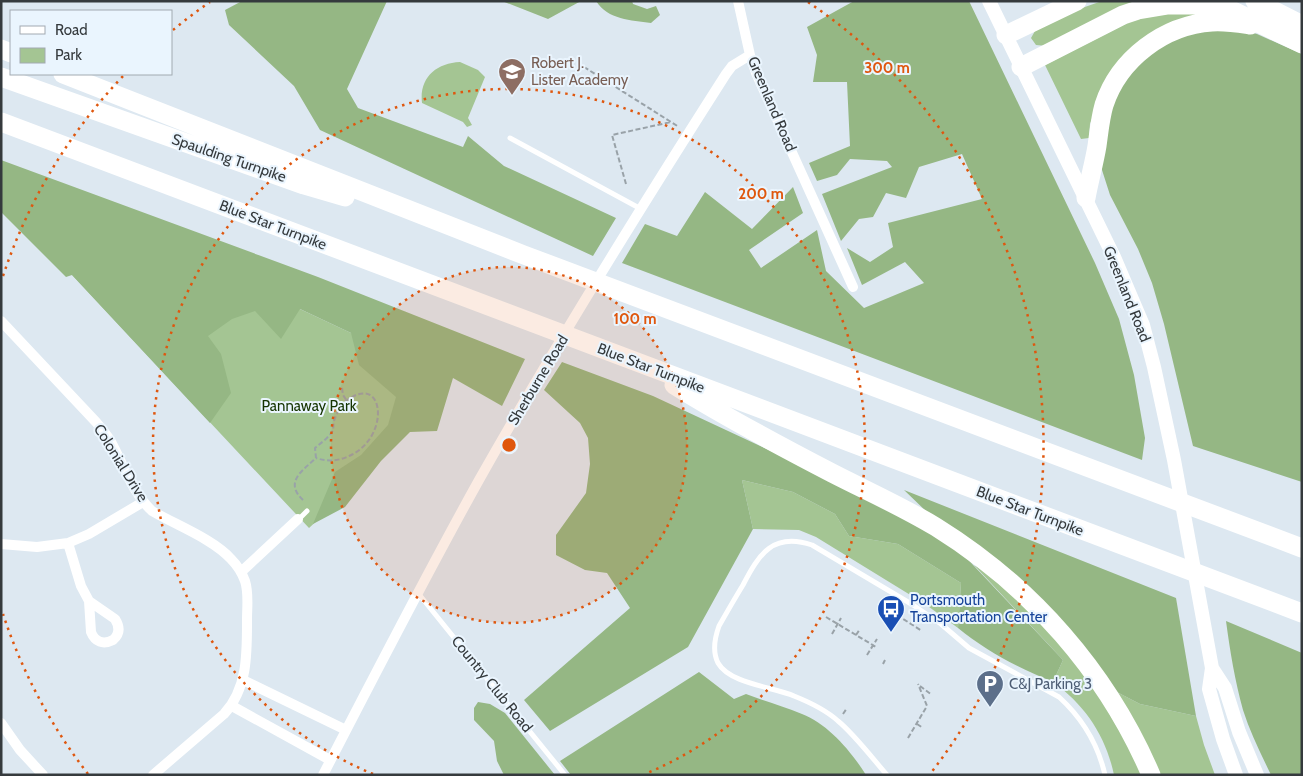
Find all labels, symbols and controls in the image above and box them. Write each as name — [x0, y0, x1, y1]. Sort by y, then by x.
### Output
legend — [10, 10, 172, 75]
text: Road — [55, 21, 88, 39]
text: Park — [55, 46, 82, 64]
place label: Robert J. Lister Academy — [531, 54, 629, 89]
street label: Greenland Road — [744, 54, 800, 154]
school or university icon: Robert J. Lister Academy — [497, 57, 527, 96]
text: 300 m — [864, 59, 910, 77]
street label: Spaulding Turnpike — [170, 130, 289, 186]
text: 200 m — [738, 185, 784, 203]
street label: Blue Star Turnpike — [217, 196, 330, 254]
street label: Greenland Road — [1100, 244, 1154, 344]
text: 100 m — [613, 310, 657, 328]
street label: Sherburne Road — [504, 332, 572, 428]
street label: Blue Star Turnpike — [595, 339, 708, 397]
park label: Pannaway Park — [261, 397, 357, 415]
street label: Colonial Drive — [90, 421, 152, 505]
centre of rings — [500, 436, 518, 454]
street label: Blue Star Turnpike — [974, 482, 1087, 540]
place label: Portsmouth Transportation Center — [910, 591, 1047, 626]
bus stop icon: Portsmouth Transportation Center — [876, 594, 906, 633]
street label: Country Club Road — [448, 632, 536, 736]
parking icon: C&J Parking 3 — [975, 669, 1005, 708]
place label: C&J Parking 3 — [1009, 675, 1092, 693]

